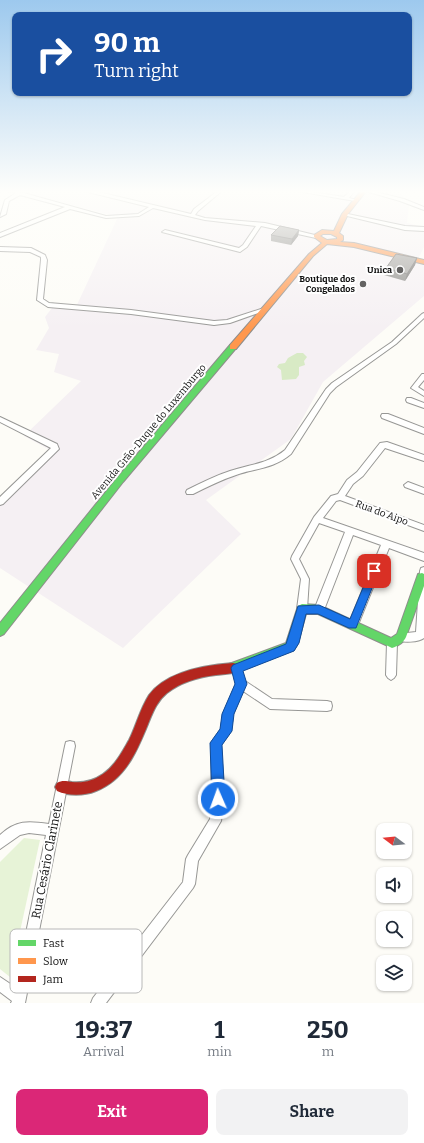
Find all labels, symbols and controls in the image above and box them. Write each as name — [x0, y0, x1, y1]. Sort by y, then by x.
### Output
text: 90 m — [94, 26, 160, 59]
icon: right — [28, 28, 80, 80]
text: Turn right — [94, 60, 179, 82]
place label: Unica — [367, 265, 392, 275]
marker: Unica — [395, 265, 405, 275]
place label: Boutique dos Congelados — [299, 274, 356, 294]
marker: Boutique dos Congelados — [358, 279, 368, 289]
street label: Avenida Grão-Duque do Luxemburgo — [89, 362, 209, 502]
street label: Rua do Aipo — [354, 498, 410, 528]
pin — [357, 554, 391, 588]
icon: arrive — [363, 560, 385, 582]
position arrow — [197, 778, 239, 820]
street label: Rua Cesário Clarinete — [29, 800, 65, 920]
north arrow — [376, 823, 412, 859]
map controls — [376, 823, 412, 991]
button: sound — [376, 867, 412, 903]
button: search — [376, 911, 412, 947]
legend — [10, 929, 142, 993]
text: Fast — [43, 937, 64, 950]
text: Slow — [43, 955, 68, 968]
button: layers — [376, 955, 412, 991]
text: Jam — [42, 973, 63, 986]
text: 19:37 — [75, 1016, 132, 1044]
text: 1 — [214, 1016, 225, 1044]
text: 250 — [307, 1016, 349, 1044]
text: Arrival — [83, 1044, 124, 1059]
text: min — [207, 1044, 232, 1059]
text: m — [322, 1044, 334, 1059]
button: Exit — [16, 1089, 208, 1135]
button: Share — [216, 1089, 408, 1135]

